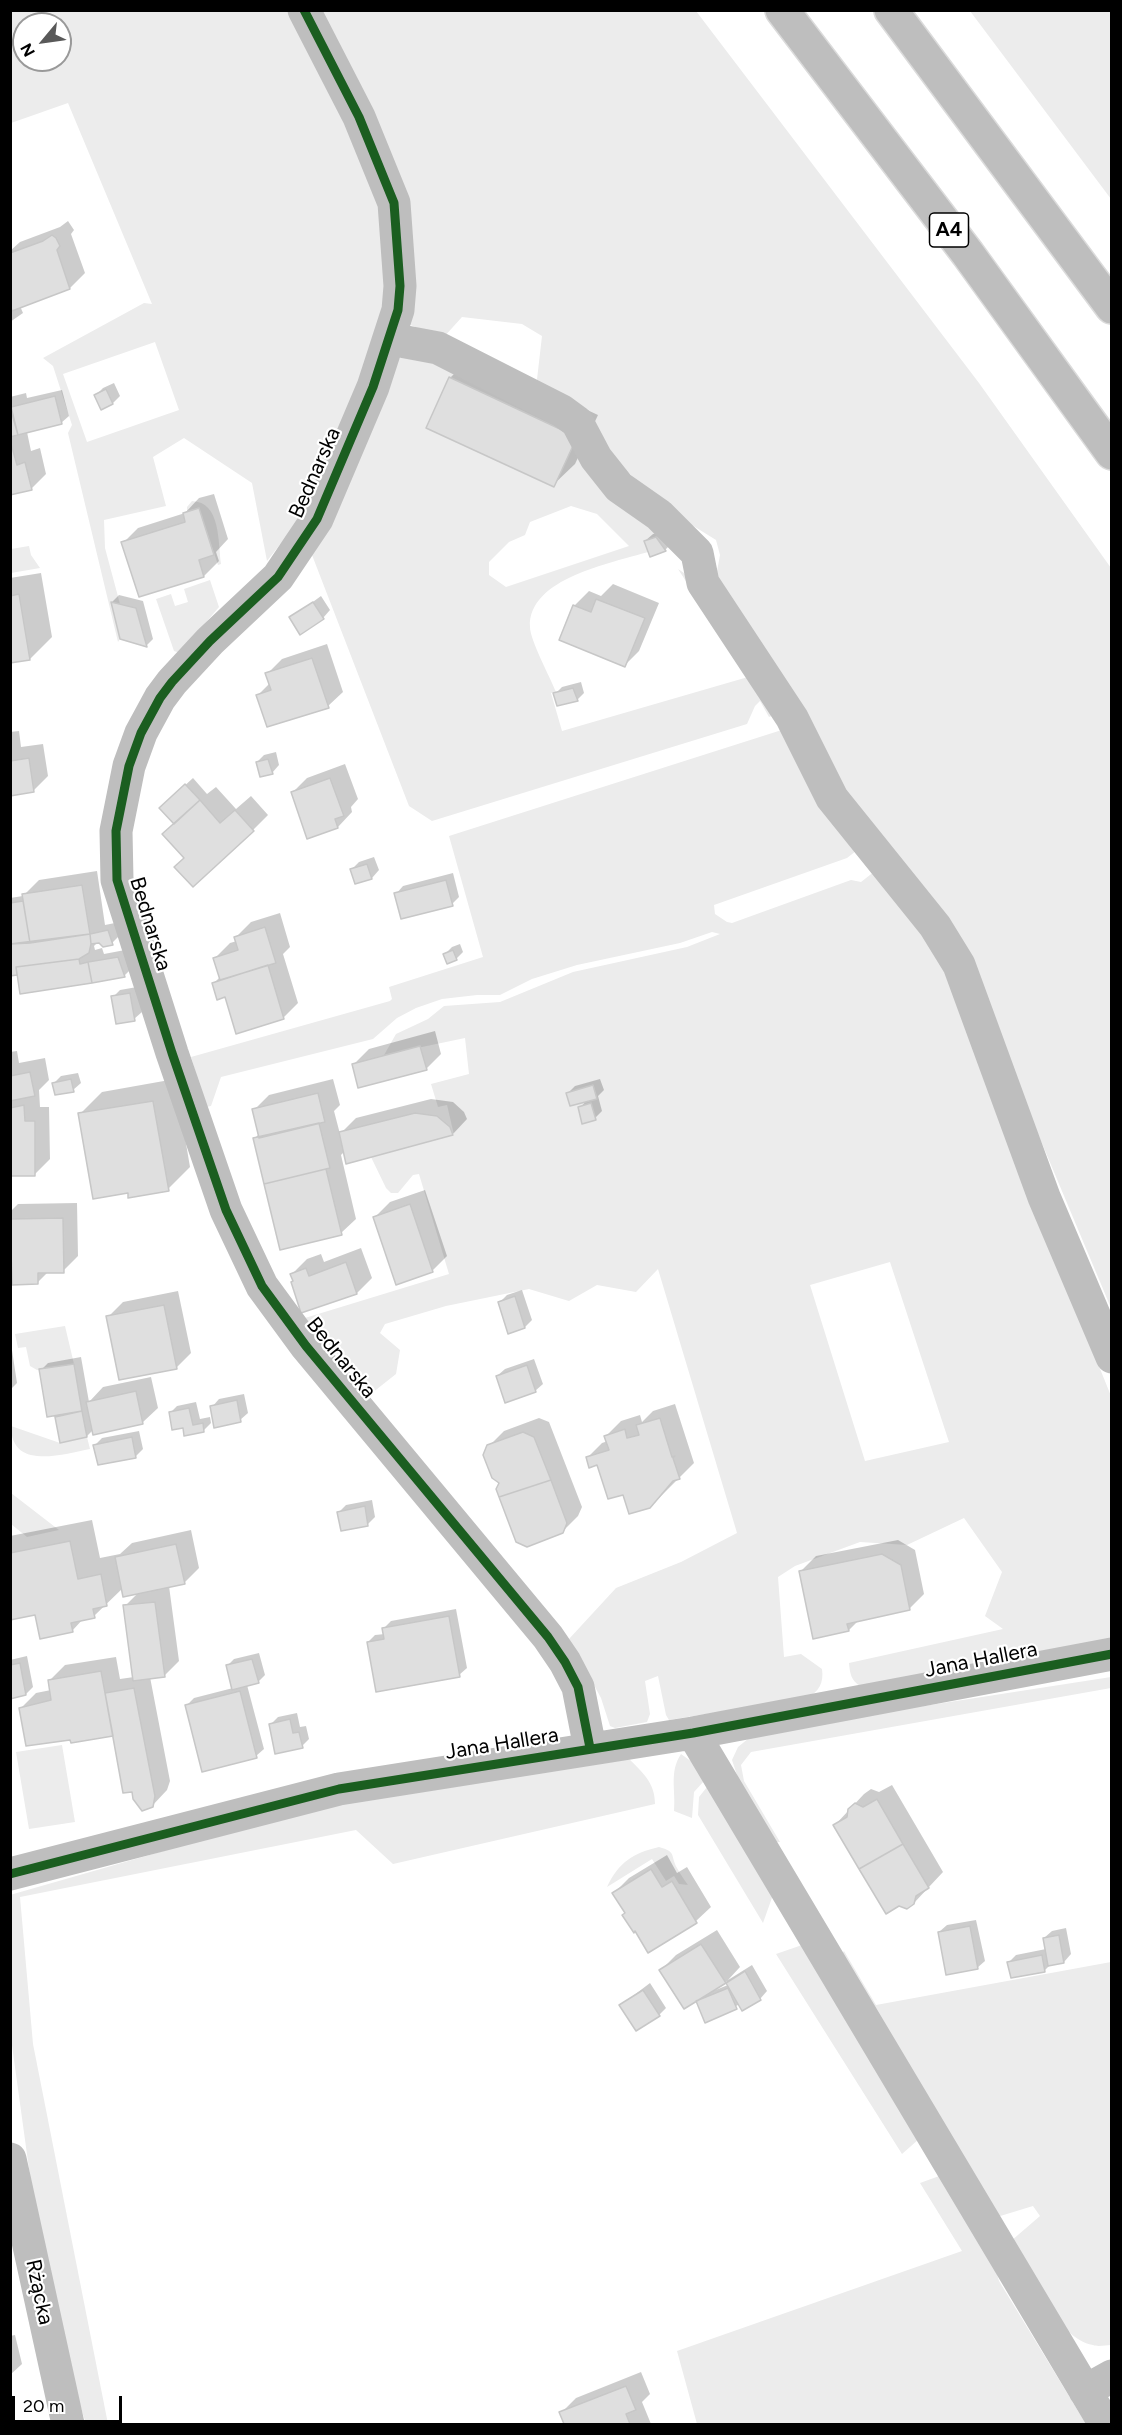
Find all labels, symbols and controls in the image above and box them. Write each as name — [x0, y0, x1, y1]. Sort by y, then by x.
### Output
north arrow — [12, 12, 72, 72]
text: N — [16, 40, 39, 60]
road number: A4 — [930, 213, 968, 247]
street label: Bednarska — [284, 424, 346, 522]
street label: Bednarska — [124, 874, 176, 974]
street label: Bednarska — [301, 1313, 381, 1403]
street label: Jana Hallera — [923, 1637, 1039, 1683]
street label: Jana Hallera — [444, 1723, 560, 1765]
street label: Rżącka — [20, 2257, 58, 2327]
scale bar — [15, 2384, 124, 2422]
text: 20 m — [23, 2395, 64, 2417]

